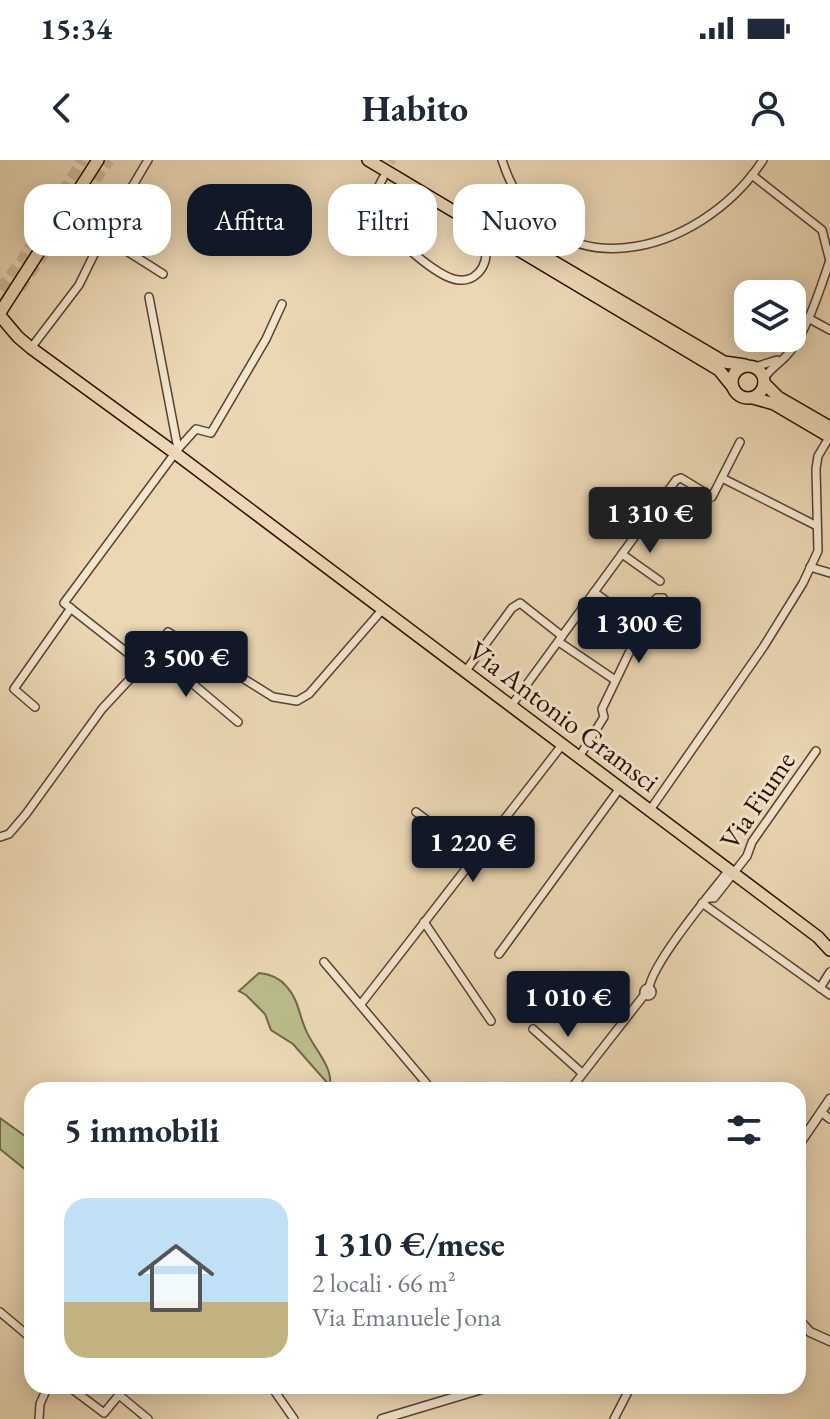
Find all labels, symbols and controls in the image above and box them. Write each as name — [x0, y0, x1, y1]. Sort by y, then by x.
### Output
text: 15:34 — [40, 9, 112, 48]
text: Habito — [362, 85, 468, 132]
icon: back — [40, 86, 84, 130]
icon: person — [746, 86, 790, 130]
chip: Compra — [24, 184, 171, 256]
chip: Affitta — [187, 184, 312, 256]
chip: Filtri — [328, 184, 437, 256]
chip: Nuovo — [453, 184, 585, 256]
map controls — [734, 280, 806, 352]
button: layers — [734, 280, 806, 352]
pin: 1 310 € — [576, 487, 724, 555]
text: 1 310 € — [607, 496, 693, 530]
pin: 1 300 € — [565, 597, 713, 665]
text: 1 300 € — [596, 606, 682, 640]
pin: 3 500 € — [112, 631, 260, 699]
street label: Via Antonio Gramsci — [461, 632, 667, 800]
text: 3 500 € — [143, 640, 229, 674]
street label: Via Fiume — [711, 744, 803, 856]
pin: 1 220 € — [399, 816, 547, 884]
text: 1 220 € — [430, 825, 516, 859]
pin: 1 010 € — [494, 971, 642, 1039]
text: 1 010 € — [525, 980, 611, 1014]
text: 5 immobili — [64, 1108, 219, 1152]
icon: filters — [722, 1108, 766, 1152]
text: 1 310 €/mese — [312, 1222, 505, 1266]
icon: home — [128, 1230, 224, 1326]
text: 2 locali · 66 m² — [312, 1266, 456, 1300]
text: Via Emanuele Jona — [312, 1300, 501, 1334]

